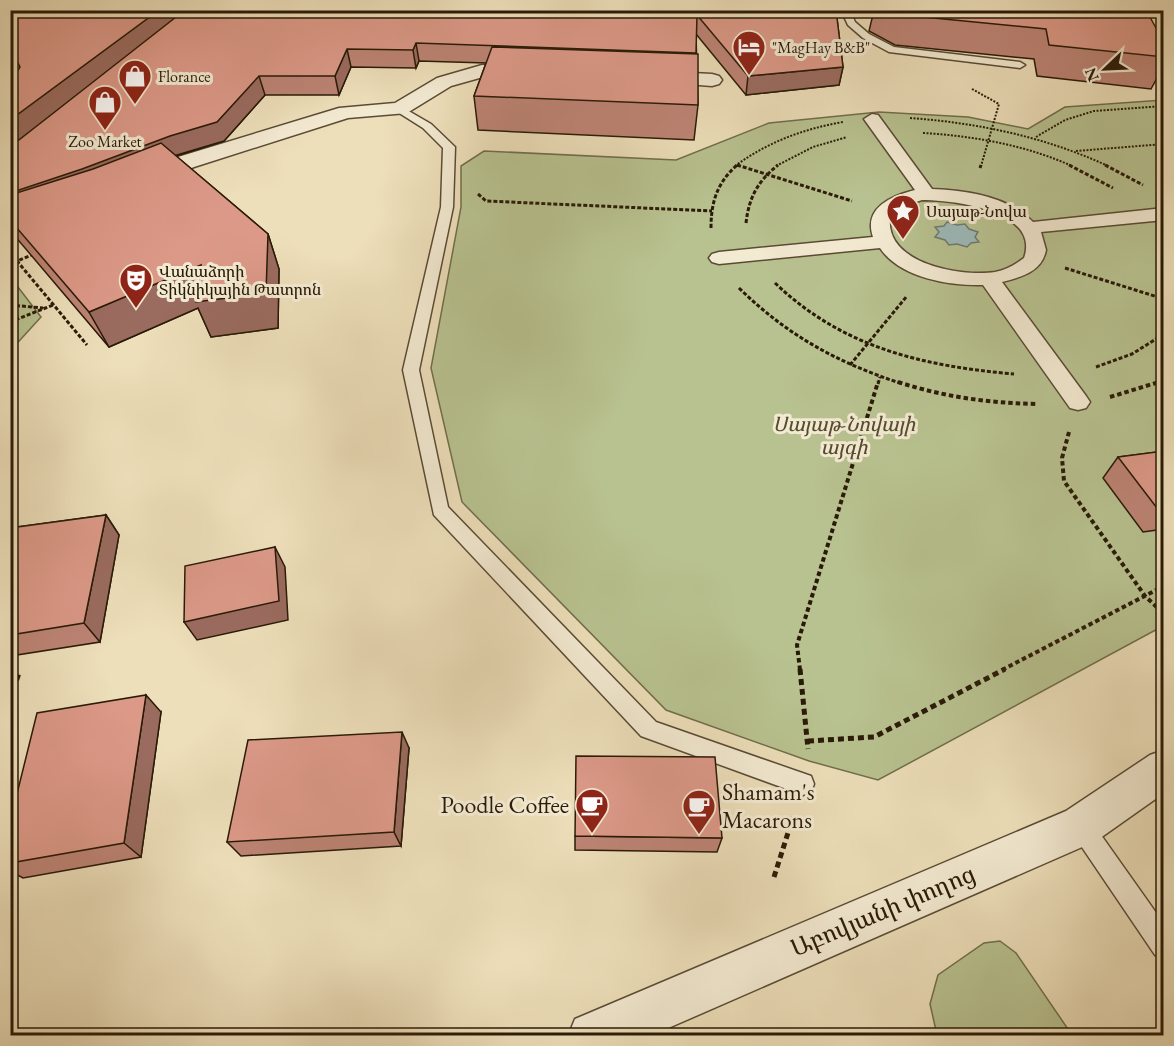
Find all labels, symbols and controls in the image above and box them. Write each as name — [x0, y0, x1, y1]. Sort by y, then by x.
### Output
hotel icon: "MagHay B&B" — [731, 29, 767, 76]
place label: "MagHay B&B" — [772, 37, 870, 58]
north arrow — [1075, 39, 1135, 99]
shop icon: Florance — [117, 58, 153, 105]
text: N — [1079, 65, 1104, 85]
place label: Florance — [158, 66, 211, 87]
shop icon: Zoo Market — [87, 84, 123, 131]
place label: Zoo Market — [68, 131, 142, 152]
place icon: Սայաթ-Նովա — [885, 193, 921, 240]
place label: Սայաթ-Նովա — [926, 201, 1027, 222]
place label: Վանաձորի Տիկնիկային Թատրոն — [159, 261, 321, 300]
theatre icon: Վանաձորի Տիկնիկային Թատրոն — [118, 262, 154, 309]
park label: Սայաթ-Նովայի այգի — [773, 411, 916, 460]
place label: Shamam's Macarons — [722, 776, 815, 835]
cafe icon: Poodle Coffee — [574, 787, 610, 834]
cafe icon: Shamam's Macarons — [681, 788, 717, 835]
place label: Poodle Coffee — [441, 789, 569, 820]
street label: Աբովյանի փողոց — [786, 858, 980, 963]

